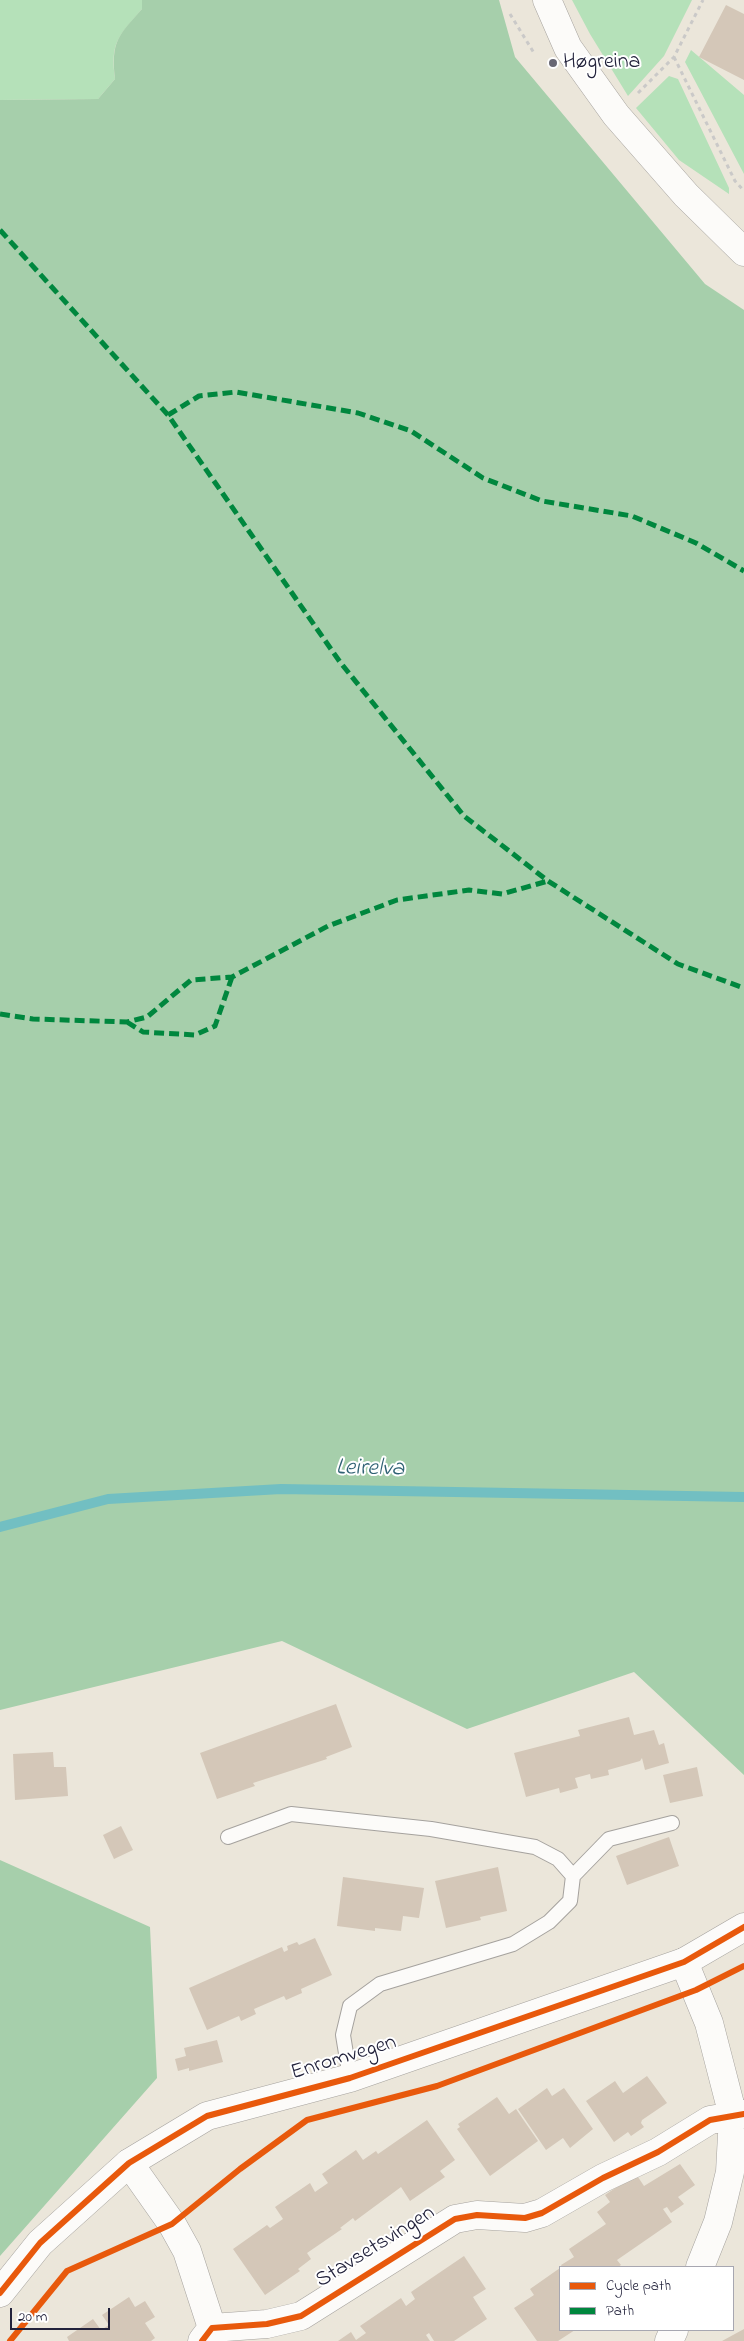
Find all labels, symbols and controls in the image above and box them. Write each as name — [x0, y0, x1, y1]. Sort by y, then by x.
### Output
place label: Høgreina — [563, 50, 640, 76]
marker: Høgreina — [547, 57, 559, 69]
water label: Leirelva — [336, 1455, 404, 1485]
street label: Enromvegen — [288, 2030, 400, 2088]
street label: Stavsetsvingen — [312, 2201, 440, 2295]
legend — [559, 2266, 734, 2331]
text: Cycle path — [606, 2275, 671, 2297]
scale bar — [12, 2298, 112, 2330]
text: Path — [606, 2300, 634, 2322]
text: 20 m — [18, 2306, 47, 2328]

